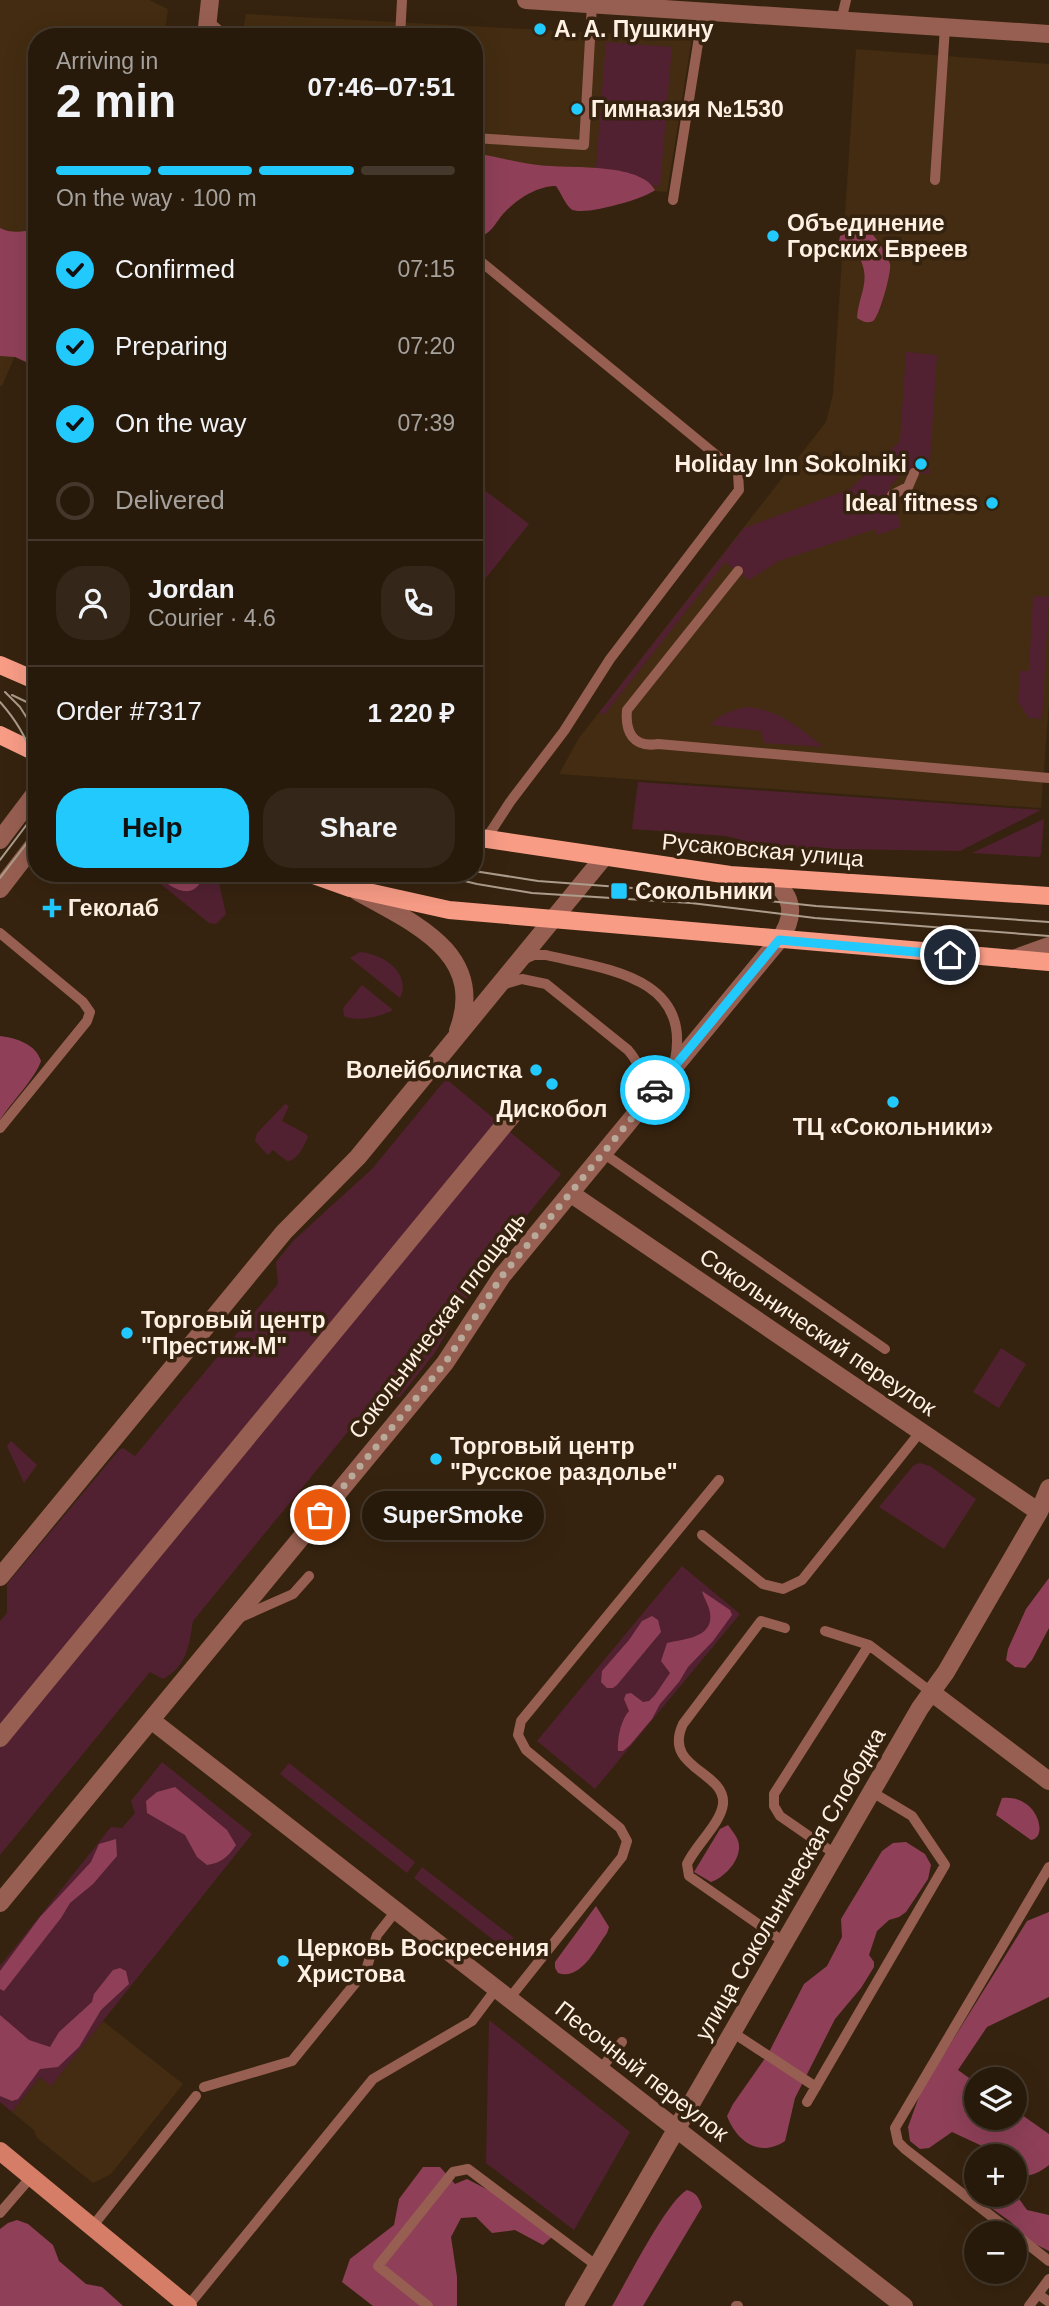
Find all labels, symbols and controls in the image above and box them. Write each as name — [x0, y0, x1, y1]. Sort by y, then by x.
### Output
place label: А. А. Пушкину — [554, 16, 714, 42]
marker: А. А. Пушкину — [532, 21, 548, 37]
text: Arriving in — [56, 48, 158, 74]
text: 07:46–07:51 — [308, 72, 455, 102]
text: 2 min — [56, 75, 176, 127]
place label: Гимназия №1530 — [591, 96, 784, 122]
marker: Гимназия №1530 — [569, 101, 585, 117]
text: On the way · 100 m — [56, 185, 257, 211]
place label: Объединение Горских Евреев — [787, 210, 968, 262]
marker: Объединение Горских Евреев — [765, 228, 781, 244]
icon: check — [56, 251, 94, 289]
text: Confirmed — [115, 254, 235, 284]
text: 07:15 — [397, 256, 455, 282]
icon: check — [56, 328, 94, 366]
text: Preparing — [115, 331, 228, 361]
text: 07:20 — [397, 333, 455, 359]
icon: check — [56, 405, 94, 443]
text: On the way — [115, 408, 247, 438]
text: 07:39 — [397, 410, 455, 436]
place label: Holiday Inn Sokolniki — [674, 451, 907, 477]
marker: Holiday Inn Sokolniki — [913, 456, 929, 472]
text: Delivered — [115, 485, 225, 515]
place label: Ideal fitness — [845, 490, 978, 516]
marker: Ideal fitness — [984, 495, 1000, 511]
button: person — [56, 566, 130, 640]
button: phone — [381, 566, 455, 640]
text: Jordan — [148, 574, 235, 604]
text: Courier · 4.6 — [148, 605, 276, 631]
text: Order #7317 — [56, 696, 202, 726]
text: 1 220 ₽ — [368, 698, 455, 728]
button: Help — [56, 788, 249, 868]
button: Share — [263, 788, 455, 868]
street label: Русаковская улица — [661, 828, 865, 872]
place label: Сокольники — [635, 878, 773, 904]
marker: Сокольники — [609, 881, 629, 901]
place label: Геколаб — [68, 895, 159, 921]
marker: Геколаб — [42, 898, 62, 918]
pin — [920, 925, 980, 985]
icon: home — [931, 936, 969, 974]
courier — [620, 1055, 690, 1125]
place label: Волейболистка — [346, 1057, 522, 1083]
marker: Волейболистка — [528, 1062, 544, 1078]
icon: car — [636, 1071, 674, 1109]
marker: Дискобол — [544, 1076, 560, 1092]
marker: ТЦ «Сокольники» — [885, 1094, 901, 1110]
place label: Дискобол — [497, 1096, 607, 1122]
place label: ТЦ «Сокольники» — [793, 1114, 993, 1140]
street label: Сокольническая площадь — [343, 1206, 531, 1444]
street label: Сокольнический переулок — [695, 1243, 942, 1421]
place label: Торговый центр "Престиж-М" — [141, 1307, 325, 1359]
marker: Торговый центр "Престиж-М" — [119, 1325, 135, 1341]
place label: Торговый центр "Русское раздолье" — [450, 1433, 678, 1485]
marker: Торговый центр "Русское раздолье" — [428, 1451, 444, 1467]
pin — [290, 1485, 350, 1545]
callout: SuperSmoke — [362, 1490, 544, 1540]
icon: bag — [301, 1496, 339, 1534]
text: SuperSmoke — [383, 1502, 523, 1528]
street label: улица Сокольническая Слободка — [690, 1723, 890, 2045]
place label: Церковь Воскресения Христова — [297, 1935, 549, 1987]
marker: Церковь Воскресения Христова — [275, 1953, 291, 1969]
street label: Песочный переулок — [550, 1996, 734, 2147]
map controls — [964, 2067, 1027, 2284]
button: layers — [964, 2067, 1027, 2130]
button: + — [964, 2144, 1027, 2207]
button: − — [964, 2221, 1027, 2284]

